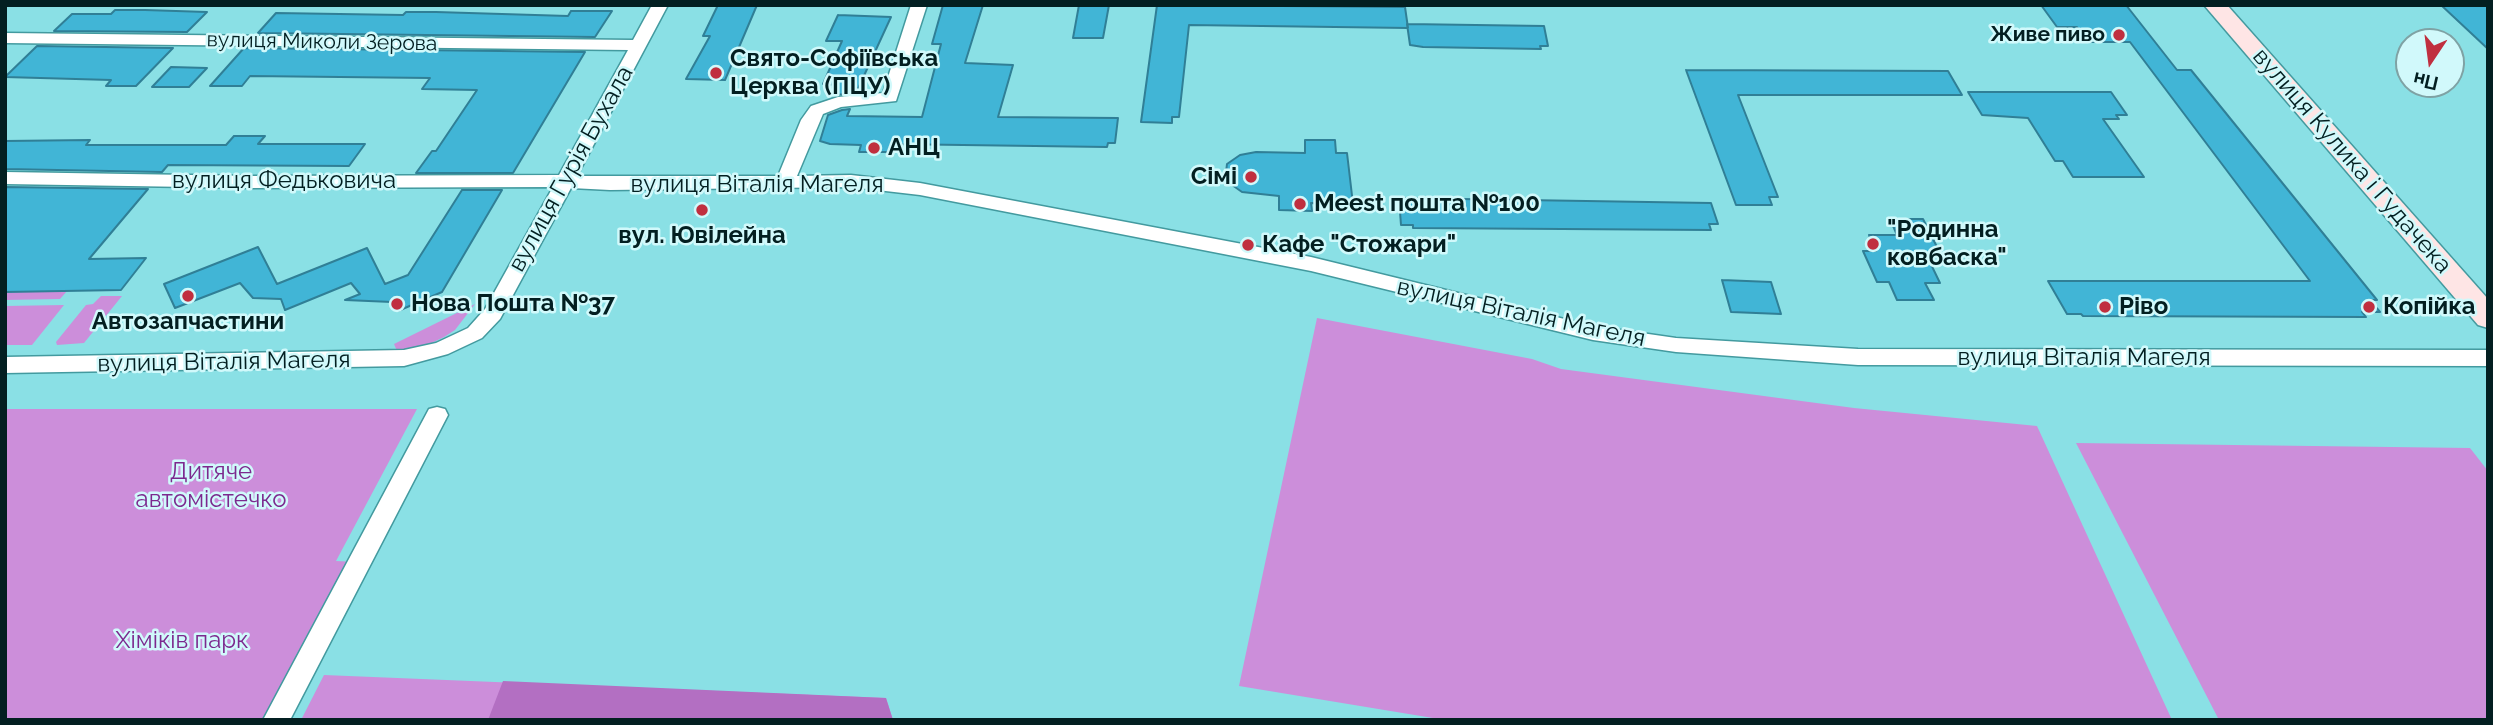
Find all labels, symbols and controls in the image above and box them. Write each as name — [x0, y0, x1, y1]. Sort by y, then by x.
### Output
place label: Живе пиво — [1990, 22, 2105, 48]
street label: вулиця Миколи Зерова — [206, 27, 438, 57]
marker: Живе пиво — [2111, 27, 2127, 43]
north arrow — [2395, 28, 2465, 98]
street label: вулиця Кулика і Гудачека — [2246, 43, 2458, 279]
place label: Свято-Софіївська Церква (ПЦУ) — [730, 45, 938, 101]
street label: вулиця Гурія Бухала — [502, 61, 640, 277]
marker: Свято-Софіївська Церква (ПЦУ) — [708, 65, 724, 81]
text: Пн — [2411, 68, 2441, 95]
place label: АНЦ — [888, 134, 940, 162]
marker: АНЦ — [866, 140, 882, 156]
place label: Сімі — [1191, 163, 1237, 191]
street label: вулиця Федьковича — [172, 167, 396, 195]
marker: Сімі — [1243, 169, 1259, 185]
street label: вулиця Віталія Магеля — [630, 171, 884, 199]
place label: Meest пошта №100 — [1314, 190, 1540, 218]
marker: Meest пошта №100 — [1292, 196, 1308, 212]
marker: вул. Ювілейна — [694, 202, 710, 218]
place label: "Родинна ковбаска" — [1887, 216, 2007, 272]
place label: вул. Ювілейна — [618, 222, 786, 250]
place label: Кафе "Стожари" — [1262, 231, 1456, 259]
marker: "Родинна ковбаска" — [1865, 236, 1881, 252]
marker: Кафе "Стожари" — [1240, 237, 1256, 253]
street label: вулиця Віталія Магеля — [1394, 273, 1648, 353]
marker: Автозапчастини — [180, 288, 196, 304]
place label: Нова Пошта №37 — [411, 290, 615, 318]
place label: Ріво — [2119, 293, 2168, 321]
place label: Копійка — [2383, 293, 2476, 321]
marker: Нова Пошта №37 — [389, 296, 405, 312]
marker: Ріво — [2097, 299, 2113, 315]
marker: Копійка — [2361, 299, 2377, 315]
place label: Автозапчастини — [92, 308, 284, 336]
street label: вулиця Віталія Магеля — [1957, 344, 2211, 372]
street label: вулиця Віталія Магеля — [97, 345, 351, 379]
park label: Дитяче автомістечко — [136, 458, 286, 514]
park label: Хіміків парк — [115, 627, 249, 655]

